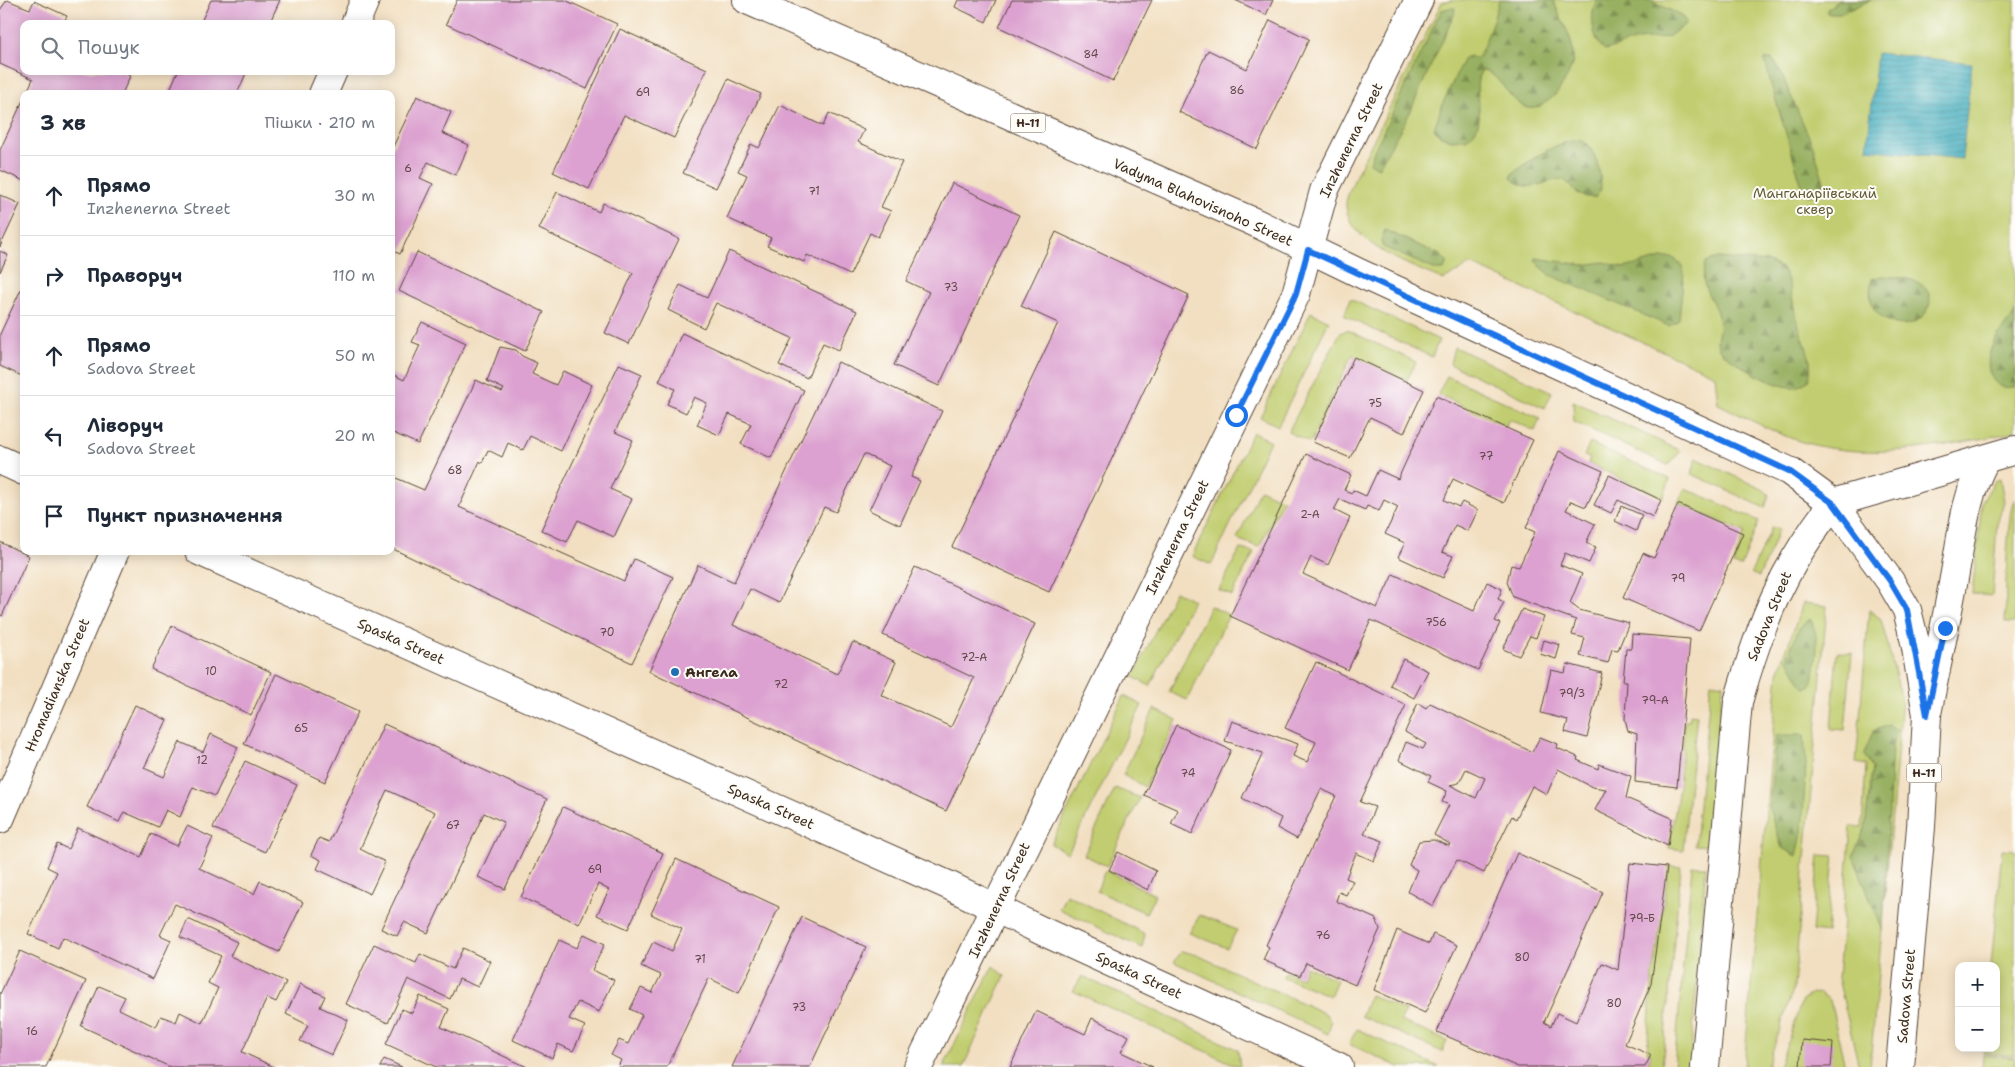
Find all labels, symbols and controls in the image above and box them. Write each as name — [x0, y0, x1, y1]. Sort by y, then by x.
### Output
search box — [20, 20, 395, 75]
icon: search — [38, 34, 66, 62]
text: Пошук — [78, 35, 140, 60]
house number: 84 — [1084, 47, 1099, 62]
street label: Inzhenerna Street — [1315, 80, 1387, 200]
house number: 86 — [1229, 83, 1245, 98]
house number: 69 — [636, 85, 650, 100]
text: 3 хв — [40, 109, 86, 137]
text: Пішки · 210 m — [265, 112, 375, 133]
road number: Н-11 — [1010, 114, 1046, 132]
street label: Vadyma Blahovisnoho Street — [1110, 154, 1296, 250]
house number: 6 — [404, 161, 412, 176]
text: Прямо — [87, 173, 151, 198]
icon: ahead — [40, 182, 68, 210]
house number: 71 — [808, 184, 820, 199]
park label: Манганаріївський сквер — [1753, 184, 1877, 218]
text: 30 m — [334, 185, 375, 206]
text: Inzhenerna Street — [87, 198, 231, 219]
icon: right — [40, 262, 68, 290]
text: Праворуч — [87, 263, 182, 288]
text: 110 m — [332, 265, 375, 286]
house number: 73 — [944, 280, 958, 295]
text: Прямо — [87, 333, 151, 358]
icon: ahead — [40, 342, 68, 370]
text: 50 m — [335, 345, 375, 366]
text: Sadova Street — [87, 358, 196, 379]
house number: 75 — [1368, 396, 1382, 411]
route start — [1225, 404, 1248, 427]
text: Ліворуч — [87, 413, 163, 438]
icon: left — [40, 422, 68, 450]
text: 20 m — [334, 425, 375, 446]
text: Sadova Street — [87, 438, 196, 459]
house number: 77 — [1479, 449, 1494, 464]
house number: 68 — [448, 463, 462, 478]
street label: Inzhenerna Street — [1141, 477, 1213, 597]
icon: arrive — [40, 502, 68, 530]
text: Пункт призначення — [87, 503, 283, 528]
house number: 2-А — [1300, 507, 1320, 522]
street label: Sadova Street — [1743, 569, 1795, 663]
house number: 79 — [1671, 571, 1686, 586]
street label: Spaska Street — [355, 614, 447, 668]
street label: Hromadianska Street — [21, 615, 93, 755]
house number: 756 — [1425, 615, 1447, 630]
route end — [1934, 617, 1957, 640]
house number: 70 — [599, 625, 615, 640]
house number: 72-А — [961, 650, 987, 665]
place label: Ангела — [685, 663, 738, 681]
house number: 10 — [205, 664, 217, 679]
marker: Ангела — [669, 666, 681, 678]
house number: 72 — [774, 677, 788, 692]
house number: 79/3 — [1559, 686, 1585, 701]
house number: 79-А — [1641, 693, 1669, 708]
house number: 65 — [294, 721, 308, 736]
house number: 12 — [196, 753, 208, 768]
road number: Н-11 — [1906, 764, 1942, 782]
house number: 74 — [1181, 766, 1196, 781]
street label: Spaska Street — [725, 779, 817, 833]
house number: 67 — [446, 818, 460, 833]
street label: Inzhenerna Street — [964, 839, 1034, 961]
house number: 69 — [588, 862, 602, 877]
house number: 79-Б — [1629, 911, 1655, 926]
house number: 76 — [1316, 928, 1330, 943]
street label: Spaska Street — [1093, 947, 1185, 1003]
street label: Sadova Street — [1893, 948, 1919, 1044]
house number: 80 — [1514, 950, 1530, 965]
house number: 71 — [694, 952, 706, 967]
map controls — [1955, 962, 2000, 1052]
button: + — [1955, 962, 2000, 1007]
house number: 80 — [1606, 996, 1622, 1011]
house number: 73 — [792, 1000, 806, 1015]
button: − — [1955, 1007, 2000, 1052]
house number: 16 — [26, 1024, 38, 1039]

